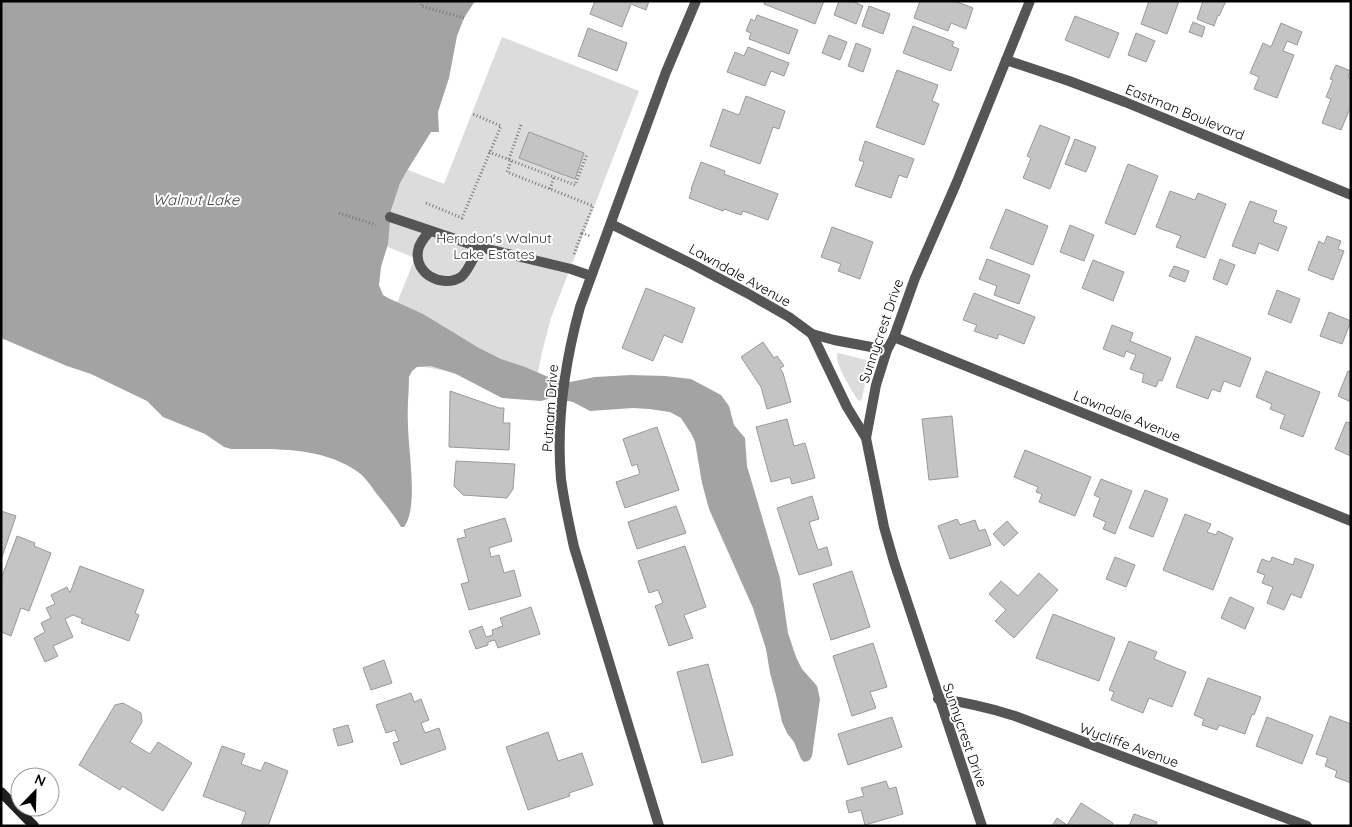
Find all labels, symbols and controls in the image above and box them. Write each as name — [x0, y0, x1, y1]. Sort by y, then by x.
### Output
street label: Eastman Boulevard — [1123, 80, 1247, 144]
water label: Walnut Lake — [153, 190, 240, 209]
park label: Herndon's Walnut Lake Estates — [436, 229, 552, 263]
street label: Lawndale Avenue — [686, 239, 794, 311]
street label: Sunnycrest Drive — [855, 276, 907, 385]
street label: Putnam Drive — [538, 363, 562, 452]
street label: Lawndale Avenue — [1071, 386, 1183, 446]
street label: Sunnycrest Drive — [939, 681, 991, 790]
street label: Wycliffe Avenue — [1077, 719, 1181, 771]
north arrow — [10, 767, 60, 817]
text: N — [32, 770, 48, 790]

